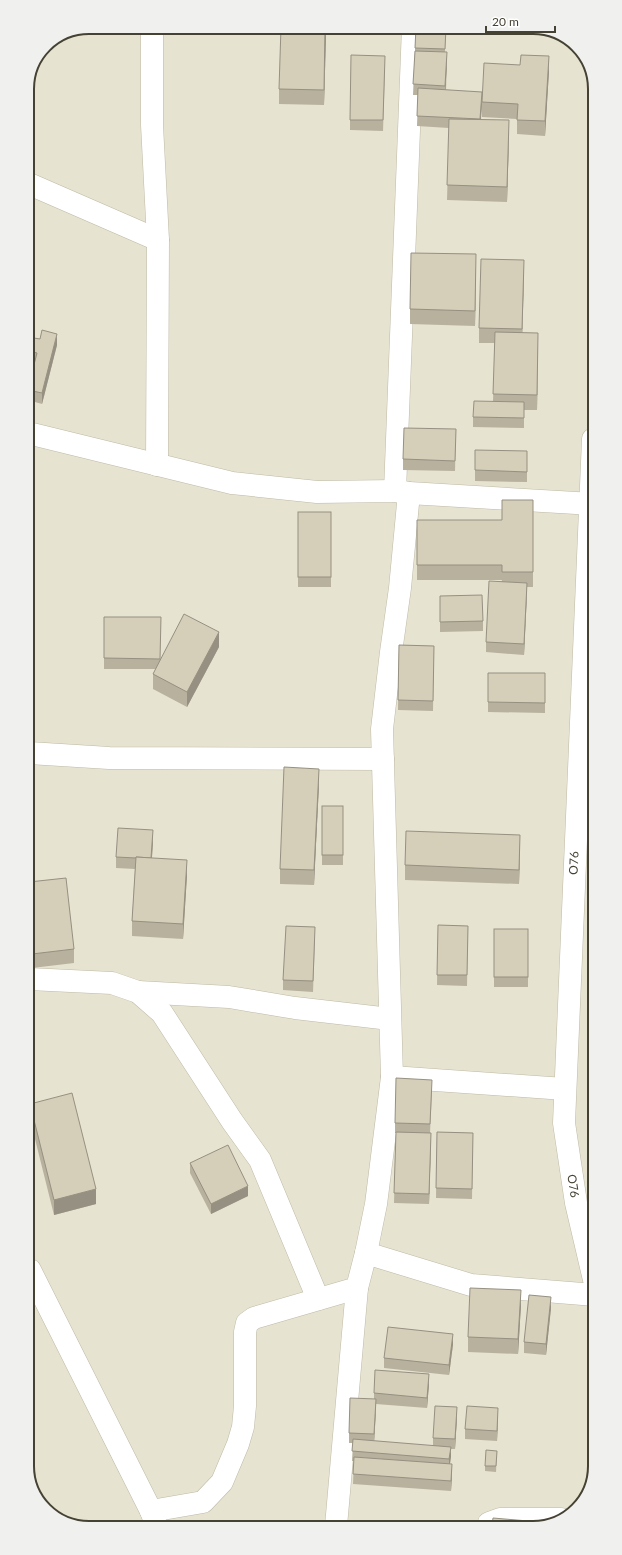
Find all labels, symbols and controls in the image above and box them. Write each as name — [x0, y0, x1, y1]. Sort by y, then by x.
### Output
scale bar — [486, 8, 555, 34]
text: 20 m — [492, 14, 519, 29]
street label: O76 — [566, 851, 581, 875]
street label: O76 — [564, 1173, 583, 1199]

